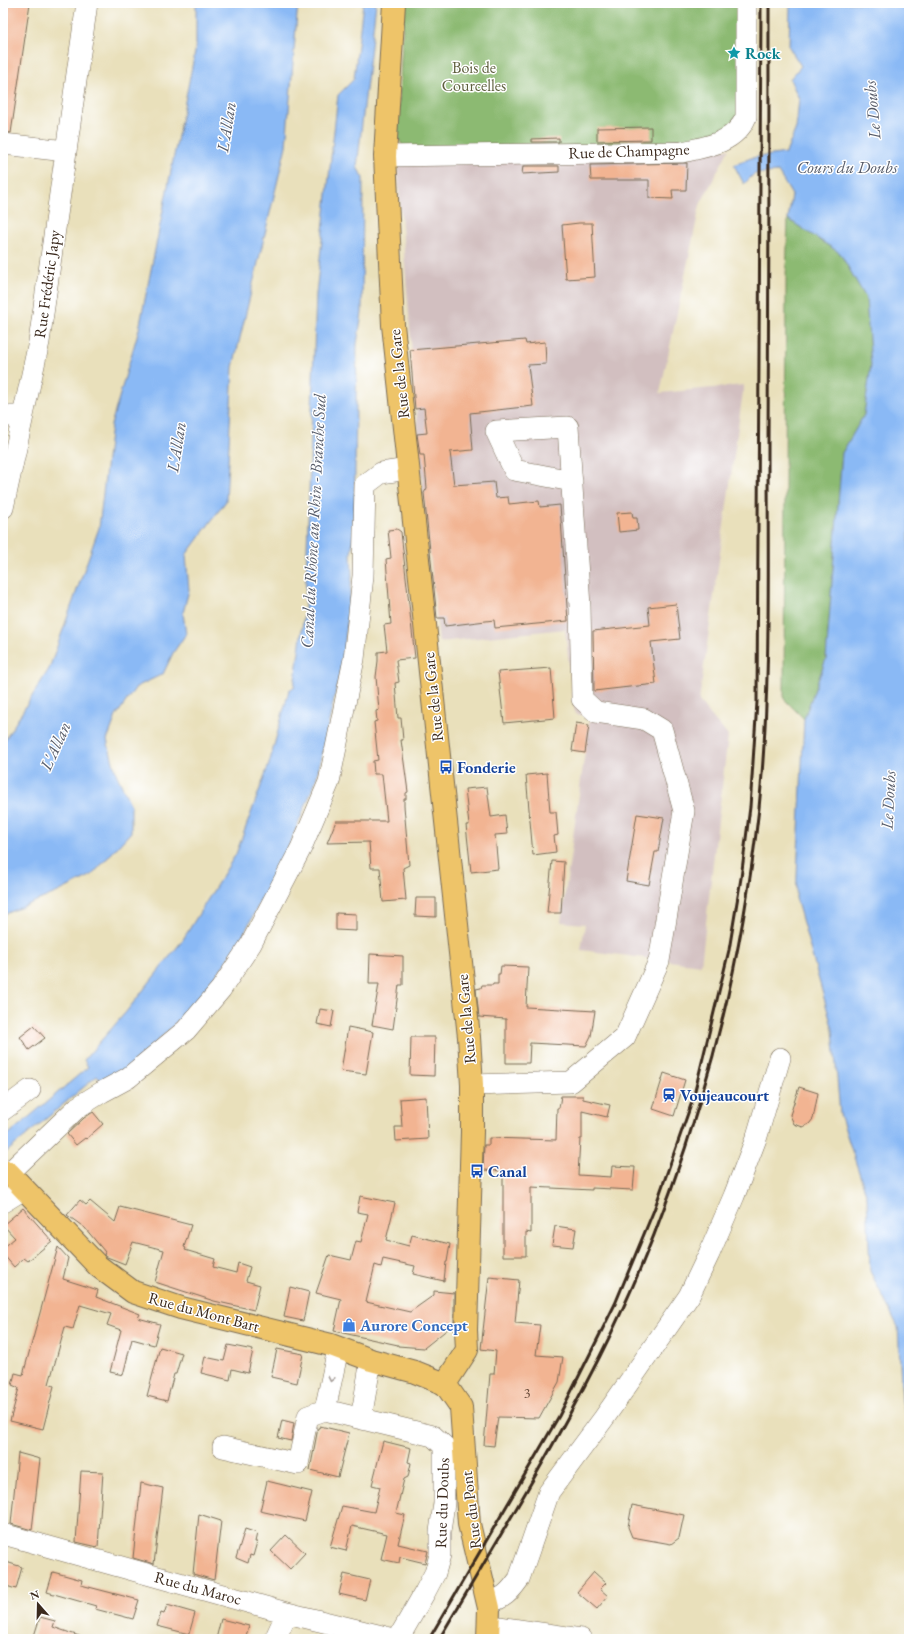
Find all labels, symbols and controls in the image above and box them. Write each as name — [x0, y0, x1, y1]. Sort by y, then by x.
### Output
place label: Rock — [745, 43, 781, 64]
place icon: Rock — [726, 45, 742, 61]
park label: Bois de Courcelles — [442, 57, 506, 96]
water label: Le Doubs — [858, 79, 886, 141]
water label: L'Allan — [211, 100, 241, 155]
street label: Rue de Champagne — [568, 138, 690, 164]
water label: Cours du Doubs — [797, 156, 898, 178]
street label: Rue Frédéric Japy — [29, 228, 65, 339]
street label: Rue de la Gare — [384, 328, 414, 420]
water label: Canal du Rhône au Rhin - Branche Sud — [295, 393, 331, 649]
water label: L'Allan — [161, 420, 191, 475]
street label: Rue de la Gare — [418, 651, 448, 743]
water label: L'Allan — [34, 718, 75, 775]
place label: Fonderie — [457, 757, 516, 778]
bus stop icon: Fonderie — [438, 759, 454, 775]
water label: Le Doubs — [875, 770, 901, 831]
street label: Rue de la Gare — [452, 973, 480, 1065]
place label: Voujeaucourt — [680, 1085, 769, 1106]
station icon: Voujeaucourt — [661, 1087, 677, 1103]
place label: Canal — [488, 1161, 527, 1182]
bus stop icon: Canal — [469, 1163, 485, 1179]
street label: Rue du Mont Bart — [146, 1287, 262, 1337]
place label: Aurore Concept — [359, 1315, 468, 1336]
shop icon: Aurore Concept — [341, 1317, 357, 1333]
one-way arrow — [328, 1376, 336, 1382]
house number: 3 — [524, 1384, 531, 1402]
street label: Rue du Doubs — [430, 1457, 454, 1549]
street label: Rue du Pont — [456, 1470, 486, 1550]
street label: Rue du Maroc — [152, 1566, 244, 1610]
north arrow — [18, 1584, 58, 1624]
text: N — [28, 1586, 41, 1603]

